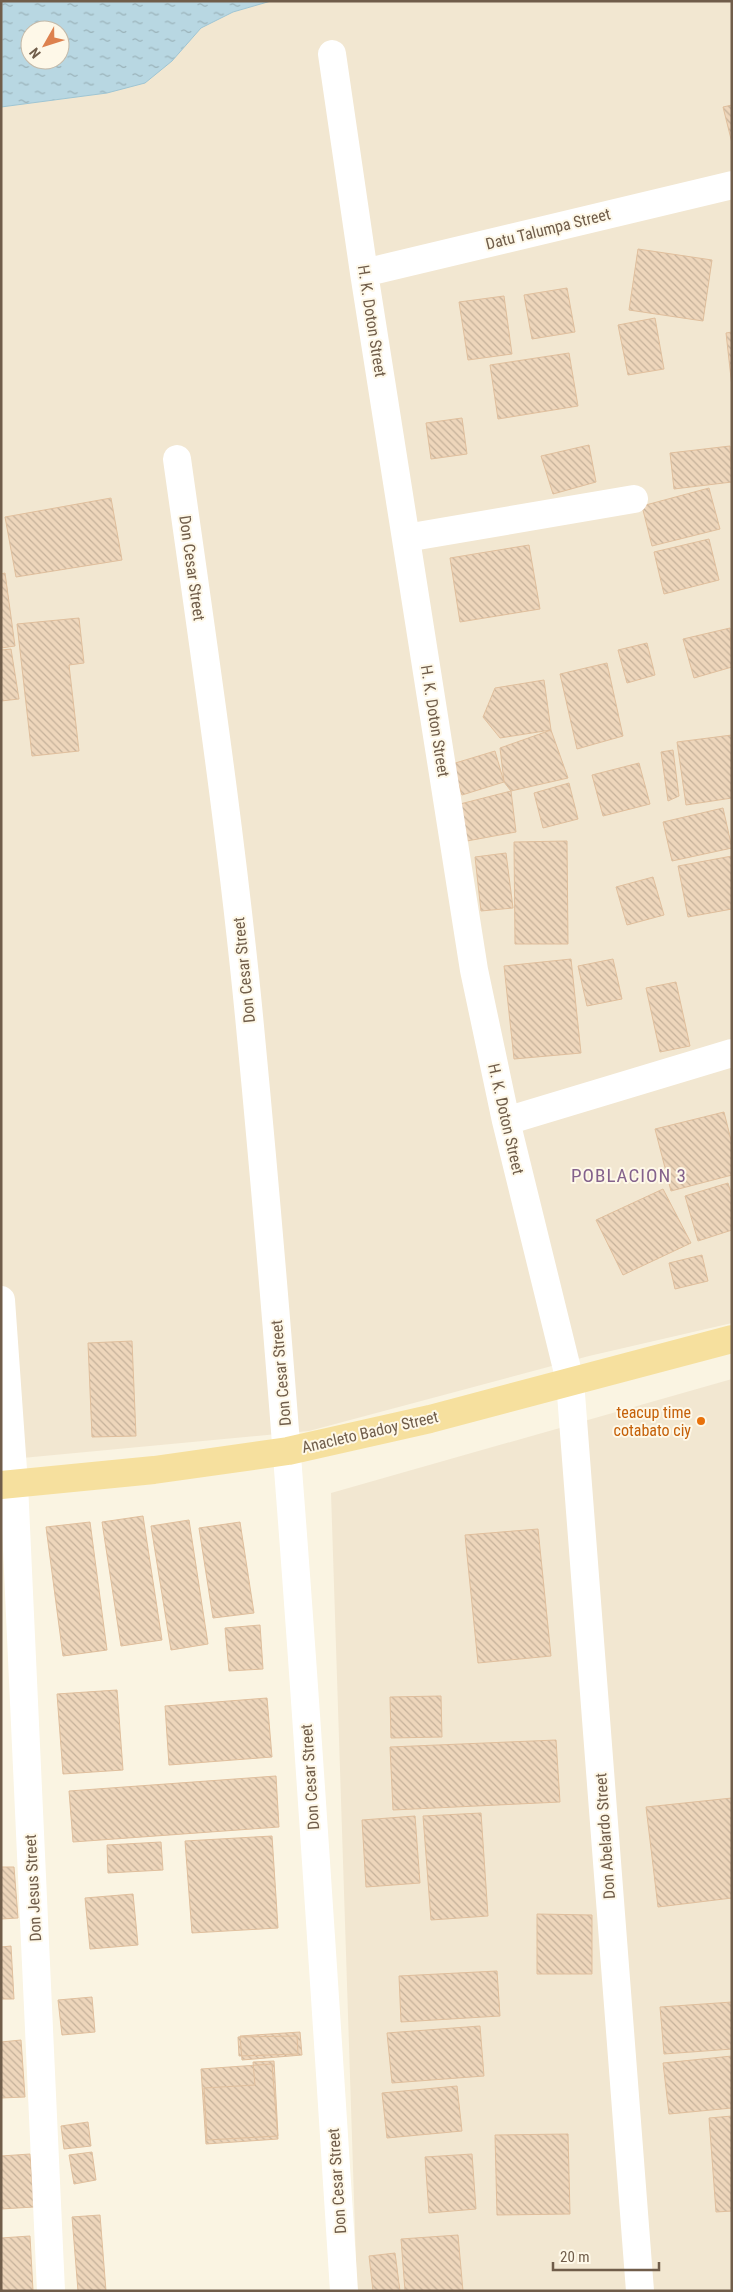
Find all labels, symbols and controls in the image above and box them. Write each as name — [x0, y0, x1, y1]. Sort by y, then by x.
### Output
north arrow — [20, 20, 70, 70]
text: N — [26, 45, 44, 62]
street label: Datu Talumpa Street — [484, 204, 613, 254]
street label: H. K. Doton Street — [354, 264, 390, 379]
street label: Don Cesar Street — [175, 514, 209, 622]
street label: H. K. Doton Street — [417, 664, 453, 779]
street label: Don Cesar Street — [229, 916, 259, 1024]
street label: H. K. Doton Street — [484, 1062, 528, 1177]
district label: POBLACION 3 — [571, 1164, 687, 1187]
street label: Don Cesar Street — [267, 1319, 295, 1427]
place label: teacup time cotabato ciy — [614, 1403, 691, 1440]
street label: Anacleto Badoy Street — [300, 1407, 440, 1457]
marker: teacup time cotabato ciy — [695, 1415, 707, 1427]
street label: Don Cesar Street — [297, 1723, 323, 1831]
street label: Don Abelardo Street — [591, 1772, 619, 1900]
street label: Don Jesus Street — [21, 1834, 45, 1942]
street label: Don Cesar Street — [324, 2127, 350, 2235]
scale bar — [553, 2240, 659, 2272]
text: 20 m — [560, 2248, 590, 2266]

